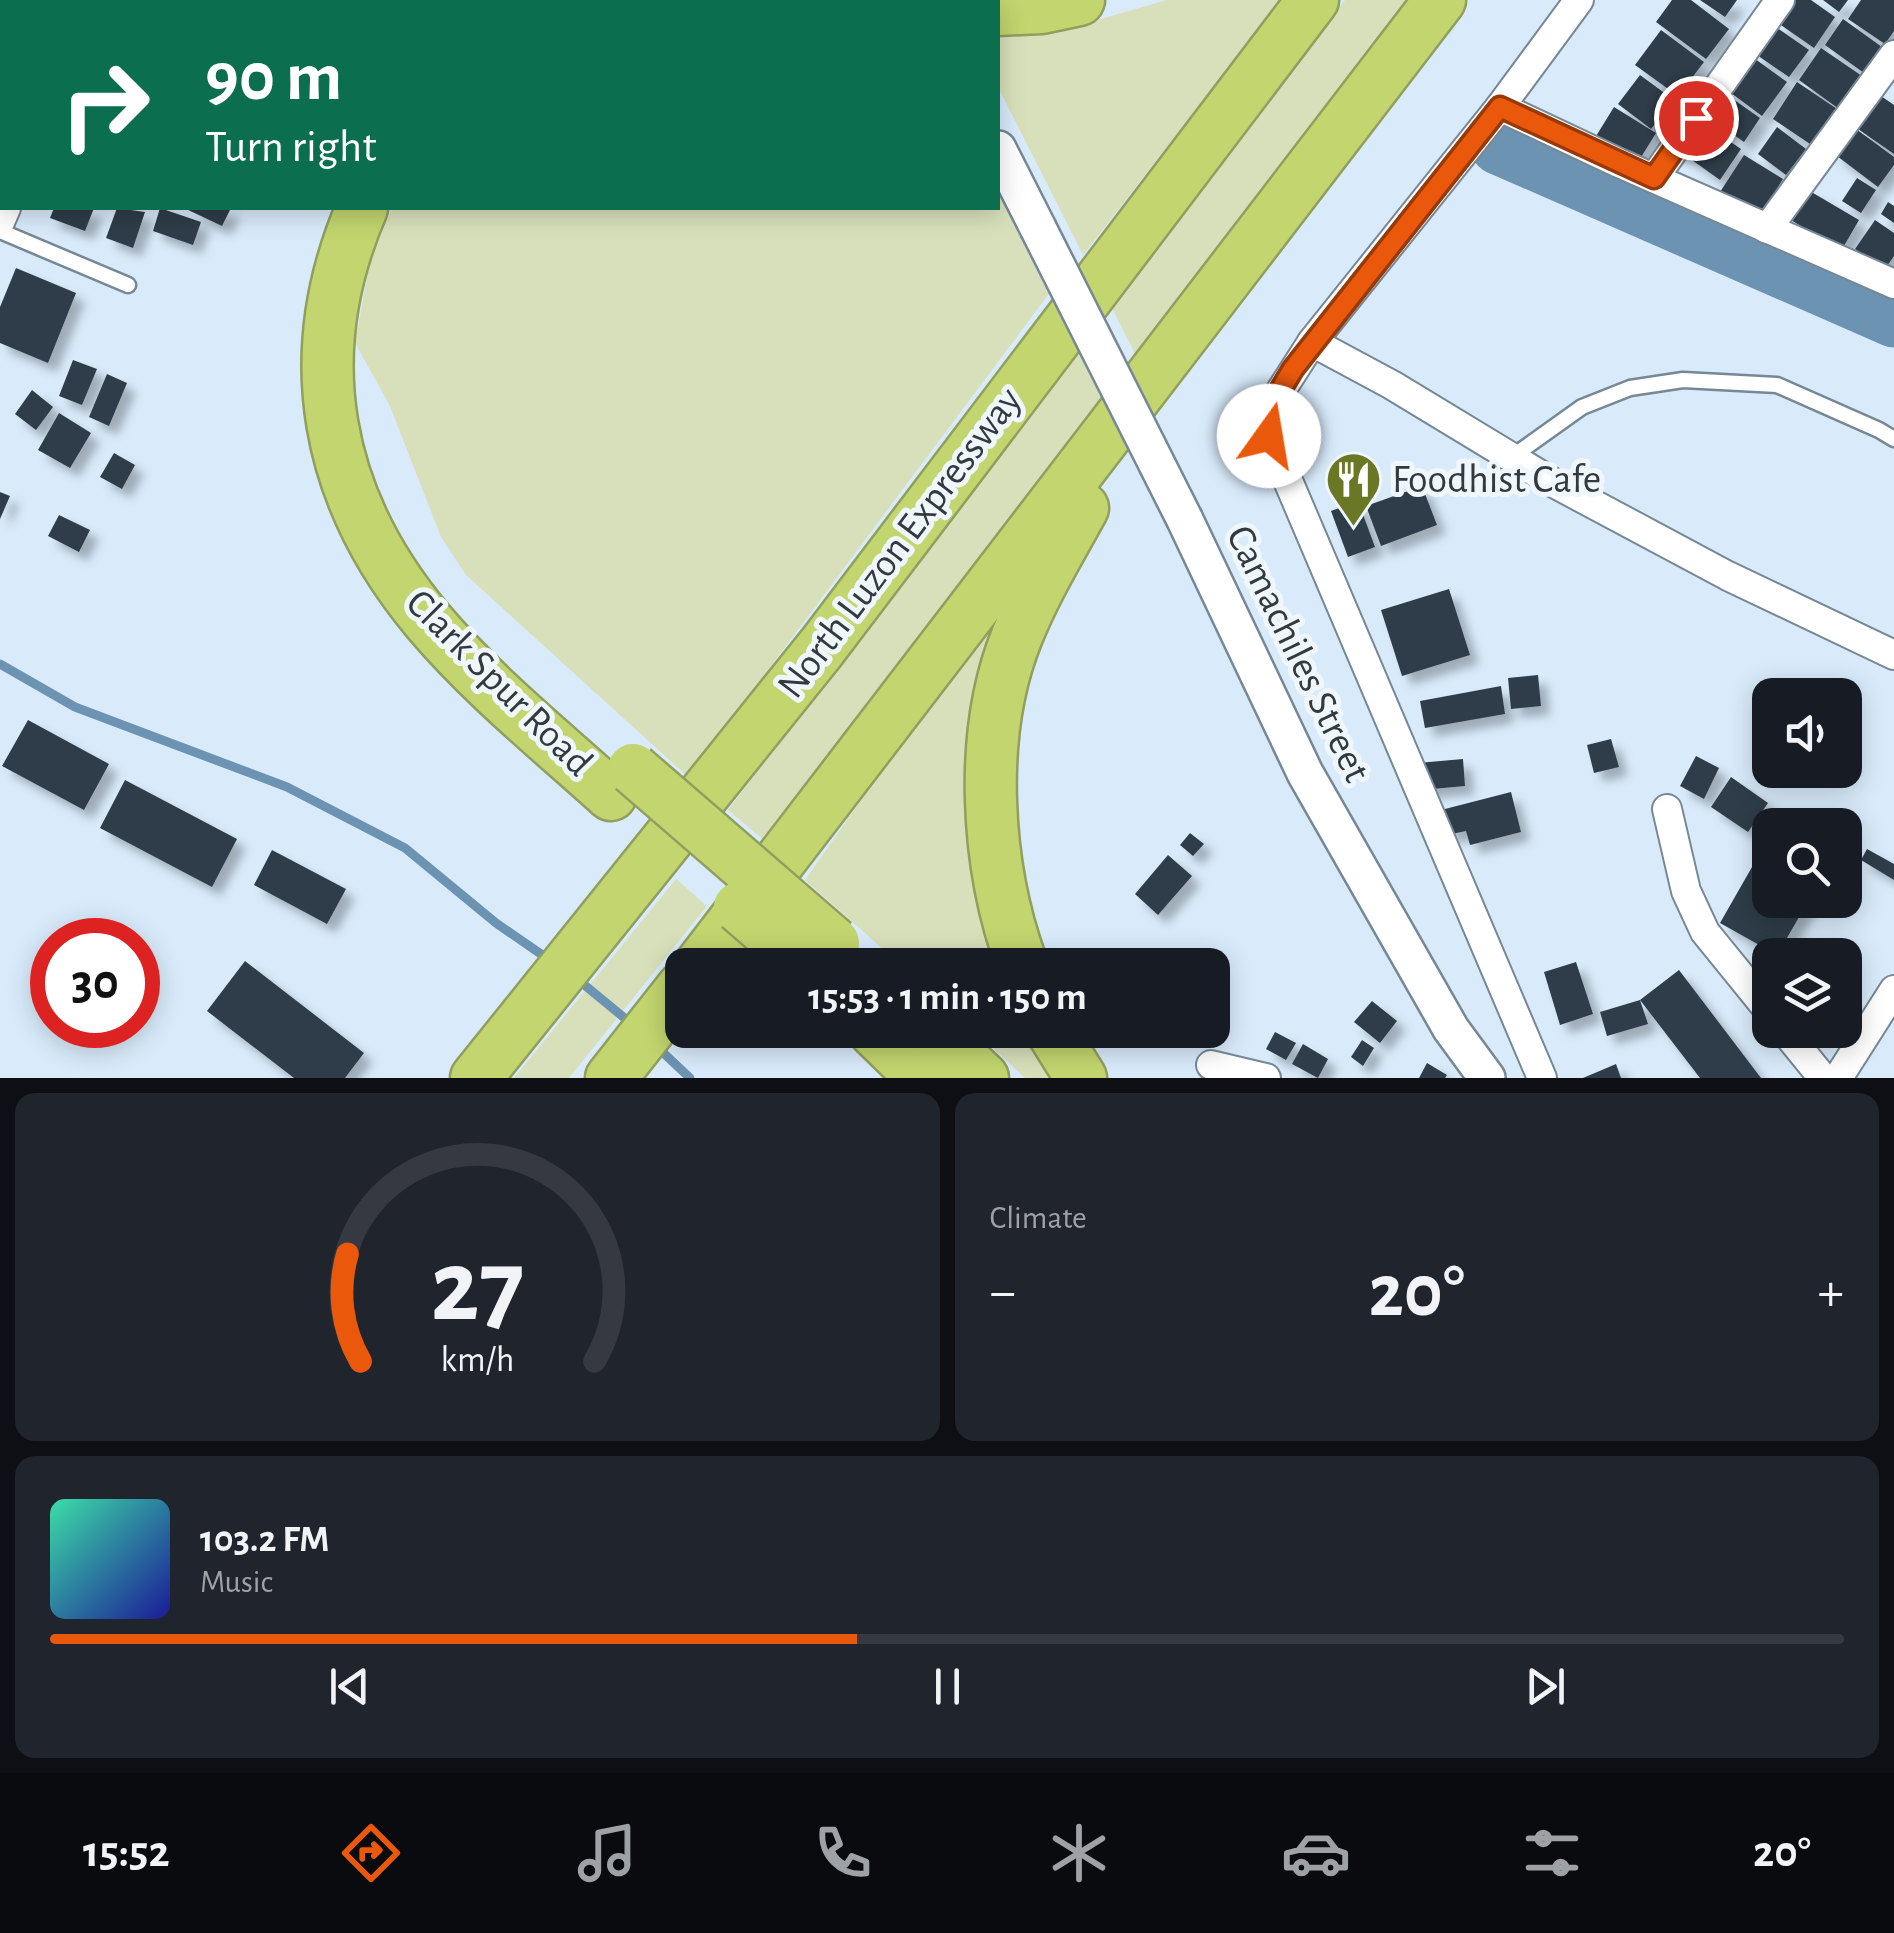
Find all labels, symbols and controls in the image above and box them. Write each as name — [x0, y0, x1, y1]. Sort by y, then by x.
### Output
icon: right — [40, 40, 170, 170]
text: 90 m — [205, 43, 342, 113]
pin — [1654, 76, 1739, 161]
icon: arrive — [1669, 91, 1724, 146]
text: Turn right — [205, 125, 377, 170]
street label: North Luzon Expressway — [771, 380, 1029, 706]
position arrow — [1217, 384, 1321, 488]
restaurant icon: Foodhist Cafe — [1323, 450, 1383, 529]
place label: Foodhist Cafe — [1392, 460, 1601, 500]
street label: Camachiles Street — [1219, 520, 1377, 788]
street label: Clark Spur Road — [398, 582, 600, 784]
map controls — [1752, 678, 1862, 1048]
button: sound — [1752, 678, 1862, 788]
button: search — [1752, 808, 1862, 918]
speed limit sign: 30 — [30, 918, 160, 1048]
button: layers — [1752, 938, 1862, 1048]
text: 15:53 · 1 min · 150 m — [808, 979, 1087, 1017]
text: Climate — [990, 1202, 1087, 1234]
text: 27 — [430, 1236, 524, 1340]
text: 20° — [1369, 1255, 1465, 1330]
text: − — [990, 1265, 1016, 1320]
text: + — [1818, 1265, 1844, 1320]
text: km/h — [440, 1342, 514, 1378]
text: 103.2 FM — [200, 1521, 329, 1559]
text: Music — [200, 1566, 273, 1598]
icon: previous — [322, 1659, 377, 1714]
icon: pause — [920, 1659, 975, 1714]
icon: next — [1518, 1659, 1573, 1714]
icon: directions — [336, 1818, 406, 1888]
icon: music — [572, 1818, 642, 1888]
icon: phone — [808, 1818, 878, 1888]
icon: climate — [1044, 1818, 1114, 1888]
icon: car — [1281, 1818, 1351, 1888]
icon: filters — [1517, 1818, 1587, 1888]
text: 15:52 — [83, 1830, 170, 1875]
text: 20° — [1753, 1830, 1811, 1875]

